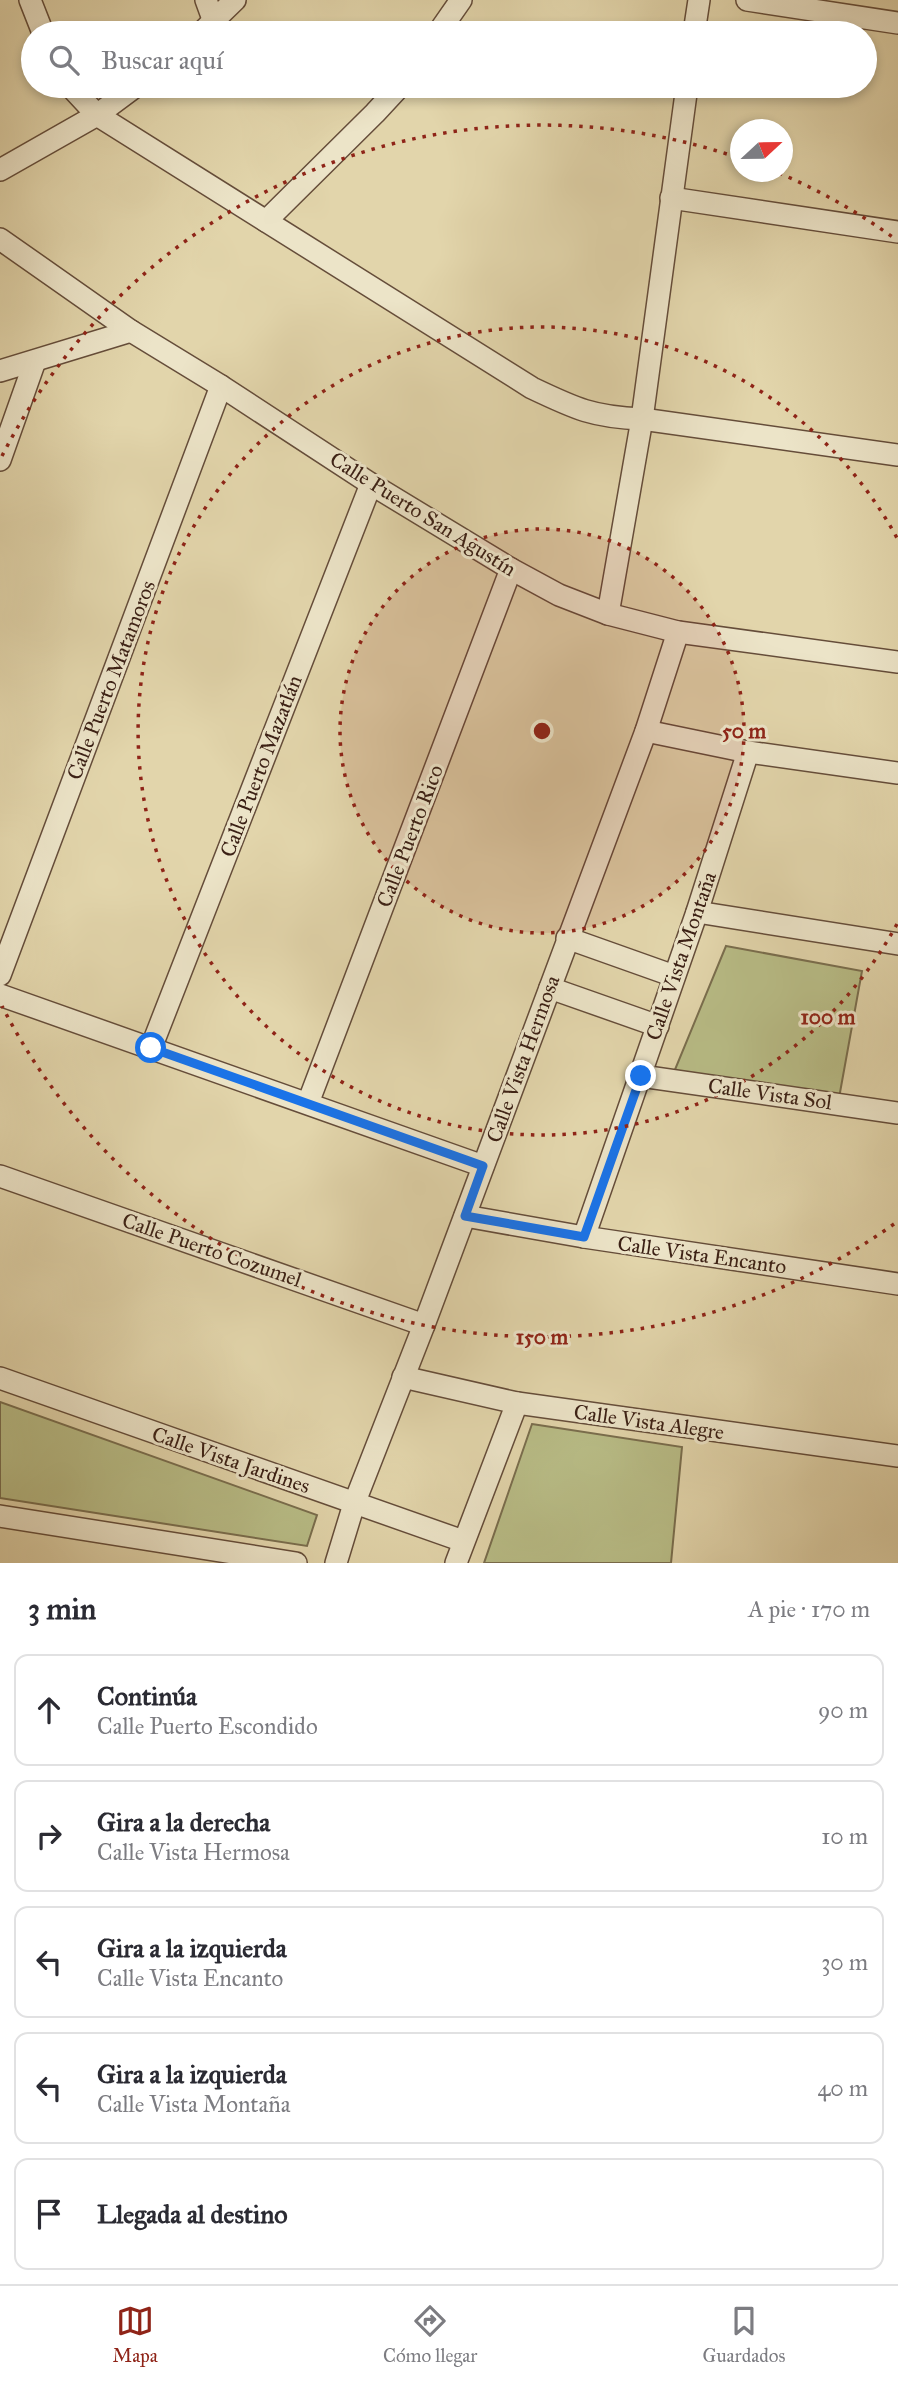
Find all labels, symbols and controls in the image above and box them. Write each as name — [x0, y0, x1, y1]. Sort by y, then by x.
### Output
search box — [21, 21, 877, 98]
icon: search — [45, 41, 83, 79]
text: Buscar aquí — [101, 44, 223, 76]
north arrow — [730, 119, 793, 182]
street label: Calle Puerto San Agustín — [325, 446, 521, 582]
street label: Calle Puerto Matamoros — [61, 577, 161, 783]
street label: Calle Puerto Mazatlán — [214, 671, 308, 861]
text: 50 m — [722, 718, 766, 744]
centre of rings — [530, 719, 554, 743]
street label: Calle Puerto Rico — [371, 761, 449, 911]
street label: Calle Vista Montaña — [640, 868, 722, 1044]
street label: Calle Vista Hermosa — [481, 972, 565, 1146]
text: 100 m — [801, 1004, 856, 1030]
route start — [135, 1032, 166, 1063]
route end — [625, 1060, 656, 1091]
street label: Calle Vista Sol — [706, 1072, 834, 1116]
street label: Calle Puerto Cozumel — [119, 1207, 306, 1293]
street label: Calle Vista Encanto — [616, 1230, 788, 1280]
text: 150 m — [516, 1324, 568, 1350]
street label: Calle Vista Alegre — [572, 1399, 726, 1445]
street label: Calle Vista Jardines — [149, 1421, 313, 1499]
text: 3 min — [28, 1591, 96, 1627]
text: A pie · 170 m — [748, 1595, 870, 1623]
text: Continúa — [97, 1680, 197, 1712]
icon: ahead — [30, 1691, 68, 1729]
text: 90 m — [818, 1696, 868, 1724]
text: Calle Puerto Escondido — [97, 1712, 318, 1740]
text: Gira a la derecha — [97, 1806, 270, 1838]
icon: right — [30, 1817, 68, 1855]
text: 10 m — [821, 1822, 868, 1850]
text: Calle Vista Hermosa — [97, 1838, 290, 1866]
text: Gira a la izquierda — [97, 1932, 287, 1964]
icon: left — [30, 1943, 68, 1981]
text: 30 m — [821, 1948, 868, 1976]
text: Calle Vista Encanto — [97, 1964, 283, 1992]
text: Gira a la izquierda — [97, 2058, 287, 2090]
icon: left — [30, 2069, 68, 2107]
text: 40 m — [818, 2074, 868, 2102]
text: Calle Vista Montaña — [97, 2090, 290, 2118]
icon: arrive — [30, 2195, 68, 2233]
text: Llegada al destino — [97, 2198, 288, 2230]
tab: Mapa — [113, 2302, 158, 2367]
tab: Cómo llegar — [383, 2302, 477, 2367]
tab: Guardados — [703, 2302, 785, 2367]

